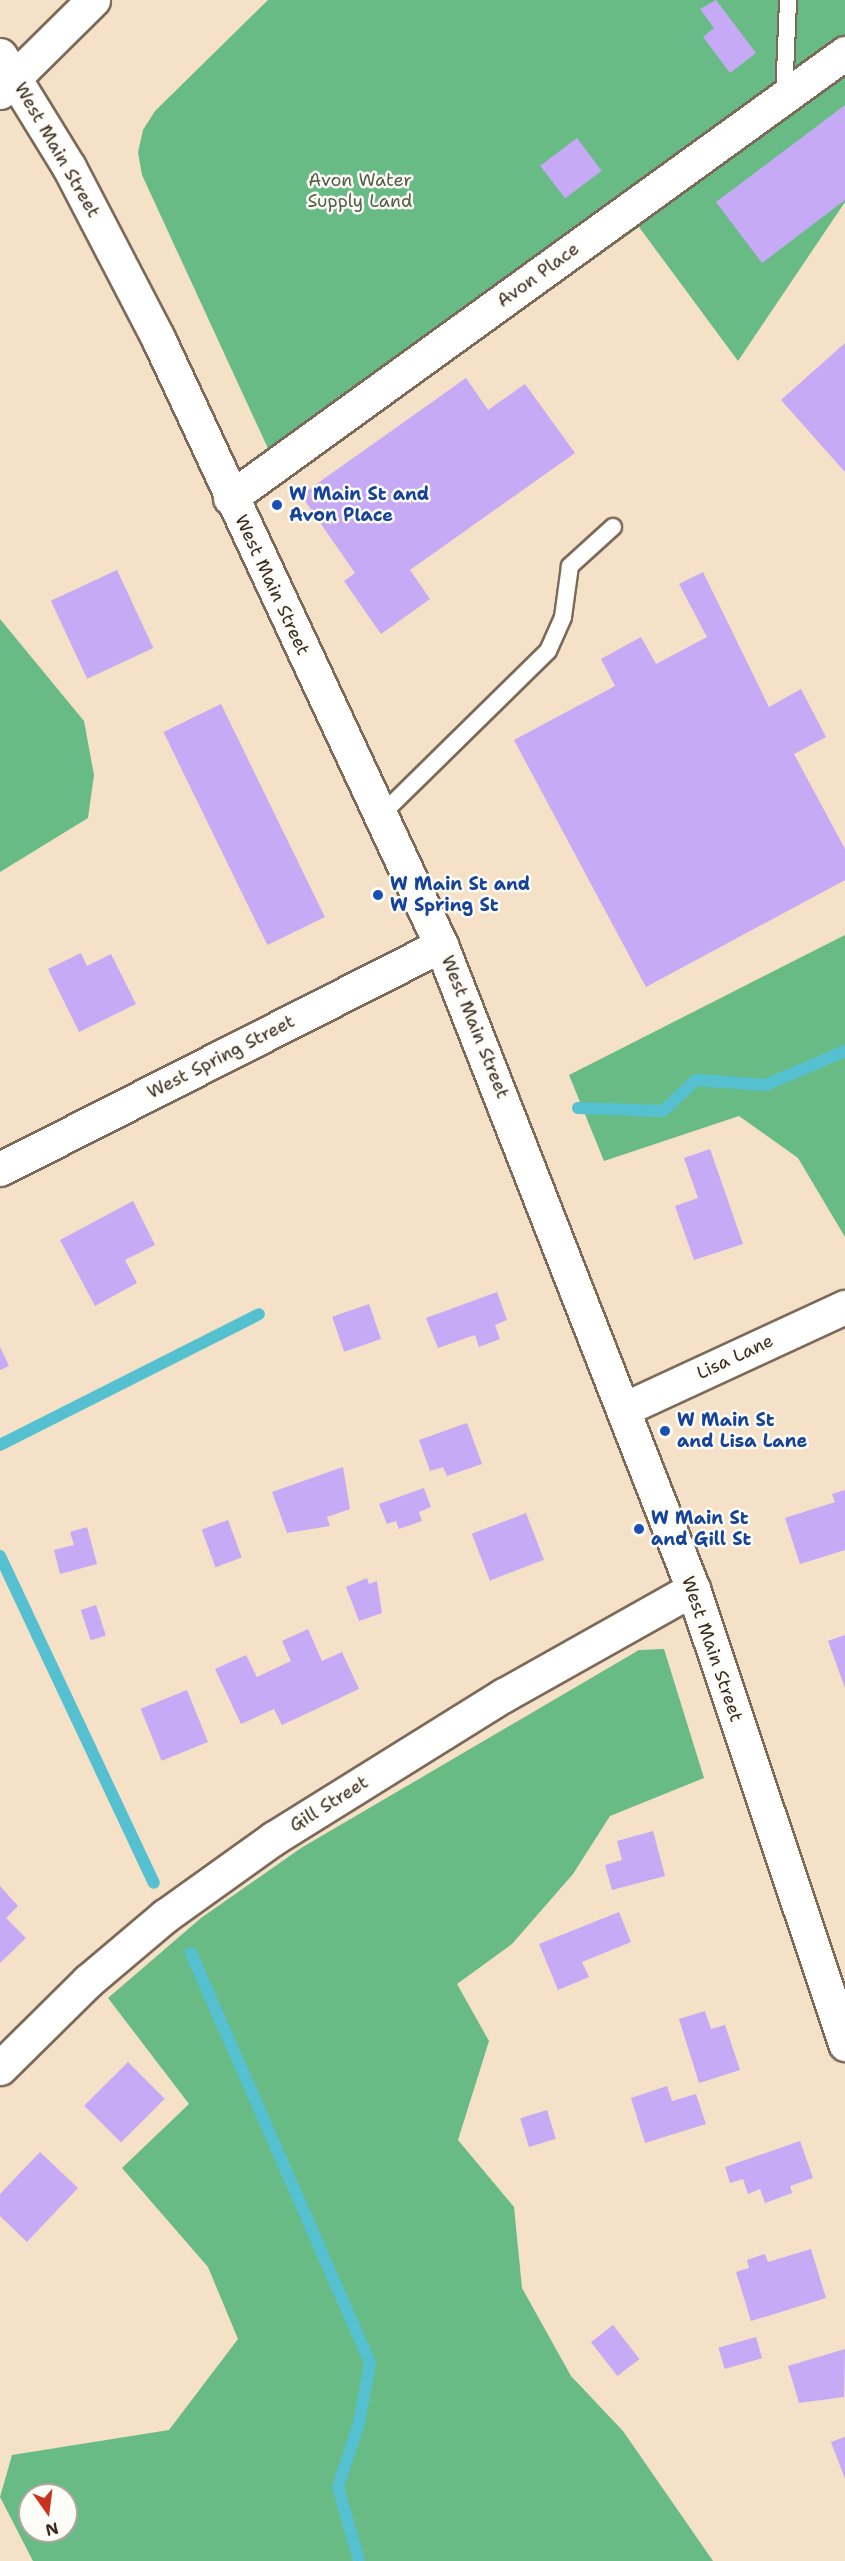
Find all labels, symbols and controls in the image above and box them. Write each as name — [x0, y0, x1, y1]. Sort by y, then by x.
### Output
street label: West Main Street — [10, 79, 104, 221]
park label: Avon Water Supply Land — [308, 170, 412, 213]
street label: Avon Place — [493, 238, 583, 312]
place label: W Main St and Avon Place — [289, 484, 429, 526]
marker: W Main St and Avon Place — [270, 498, 284, 512]
street label: West Main Street — [230, 511, 314, 659]
place label: W Main St and W Spring St — [390, 874, 530, 916]
marker: W Main St and W Spring St — [371, 888, 385, 902]
street label: West Main Street — [436, 952, 514, 1102]
street label: West Spring Street — [144, 1011, 298, 1103]
street label: Lisa Lane — [693, 1330, 777, 1384]
place label: W Main St and Lisa Lane — [677, 1410, 807, 1452]
marker: W Main St and Lisa Lane — [658, 1424, 672, 1438]
place label: W Main St and Gill St — [651, 1508, 751, 1550]
marker: W Main St and Gill St — [632, 1522, 646, 1536]
street label: West Main Street — [677, 1573, 747, 1725]
street label: Gill Street — [286, 1771, 372, 1837]
north arrow — [18, 2483, 78, 2543]
text: N — [43, 2517, 61, 2541]

